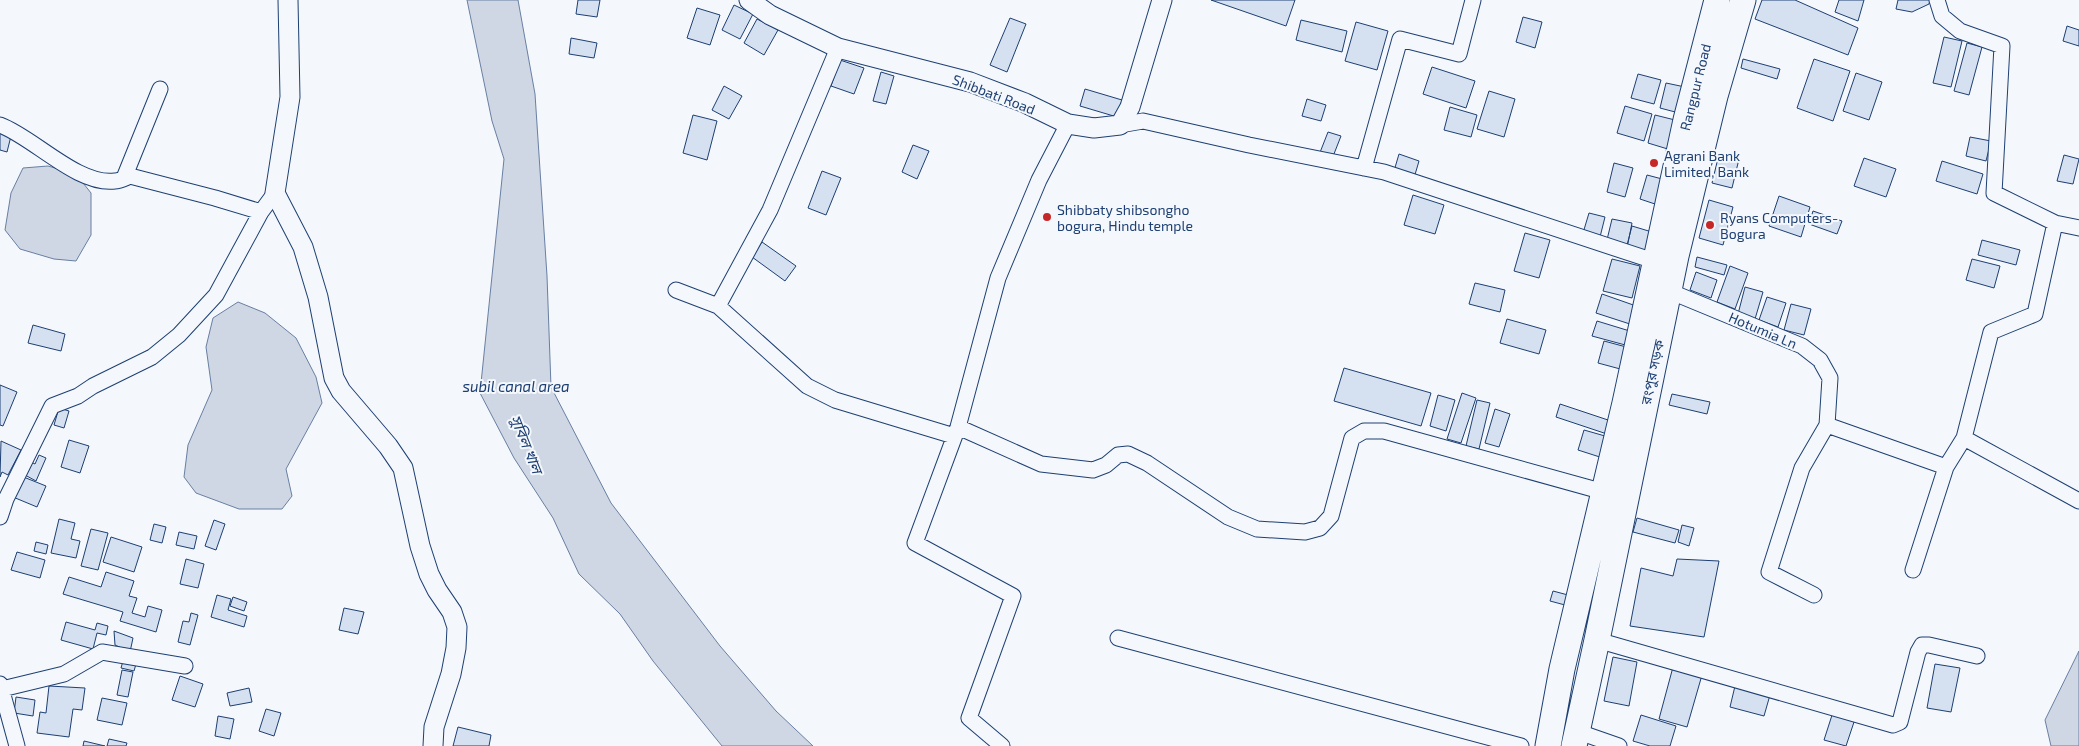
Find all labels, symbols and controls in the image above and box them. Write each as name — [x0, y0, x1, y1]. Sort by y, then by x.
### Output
street label: Rangpur Road — [1676, 42, 1714, 132]
street label: Shibbati Road — [950, 70, 1038, 118]
place label: Agrani Bank Limited, Bank — [1664, 147, 1749, 180]
marker: Agrani Bank Limited, Bank — [1648, 157, 1660, 169]
place label: Shibbaty shibsongho bogura, Hindu temple — [1057, 201, 1193, 234]
place label: Ryans Computers- Bogura — [1720, 209, 1838, 242]
marker: Shibbaty shibsongho bogura, Hindu temple — [1041, 211, 1053, 223]
marker: Ryans Computers- Bogura — [1704, 219, 1716, 231]
street label: Hotumia Ln — [1726, 308, 1800, 352]
street label: রংপুর সড়ক — [1637, 337, 1668, 407]
water label: subil canal area — [462, 377, 570, 395]
water label: সুবিল খাল — [506, 412, 548, 479]

